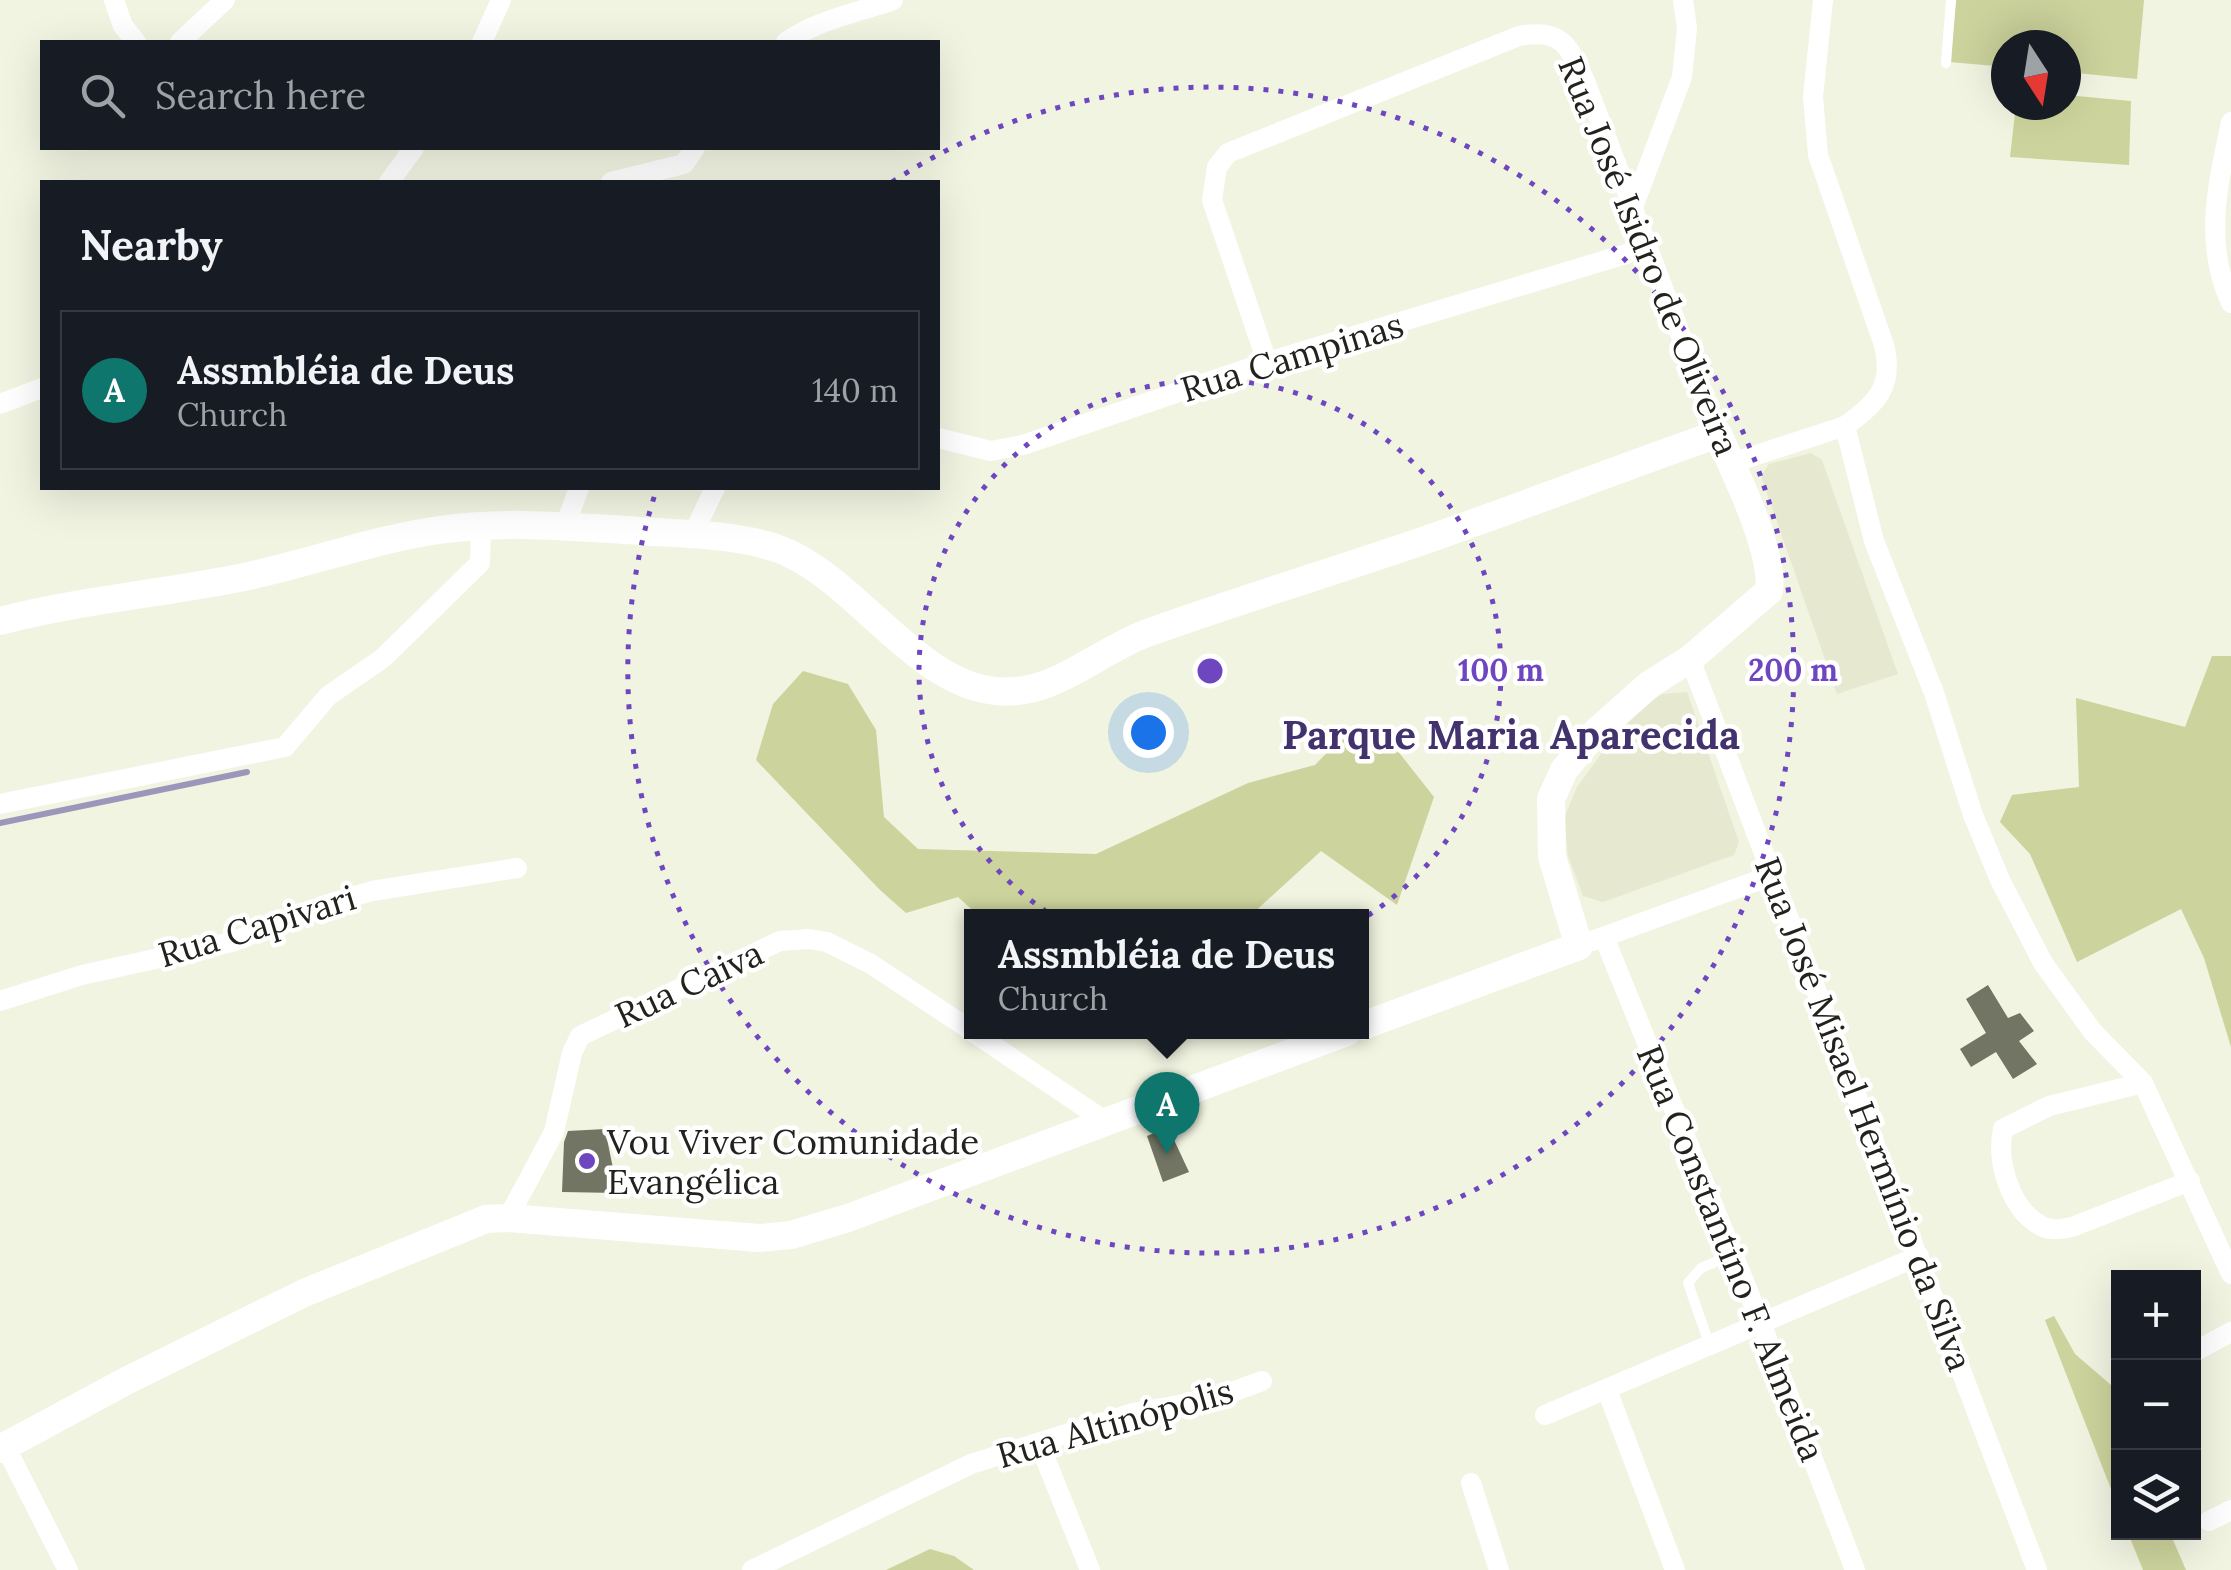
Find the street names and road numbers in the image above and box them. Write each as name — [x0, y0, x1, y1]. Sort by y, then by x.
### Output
street label: Rua José Isidro de Oliveira — [1548, 50, 1750, 462]
street label: Rua Campinas — [1175, 302, 1409, 412]
street label: Rua José Misael Hermínio da Silva — [1745, 851, 1983, 1377]
street label: Rua Capivari — [153, 875, 361, 977]
street label: Rua Caiva — [608, 930, 770, 1038]
street label: Rua Constantino F. Almeida — [1627, 1038, 1835, 1468]
street label: Rua Altinópolis — [992, 1368, 1238, 1478]

